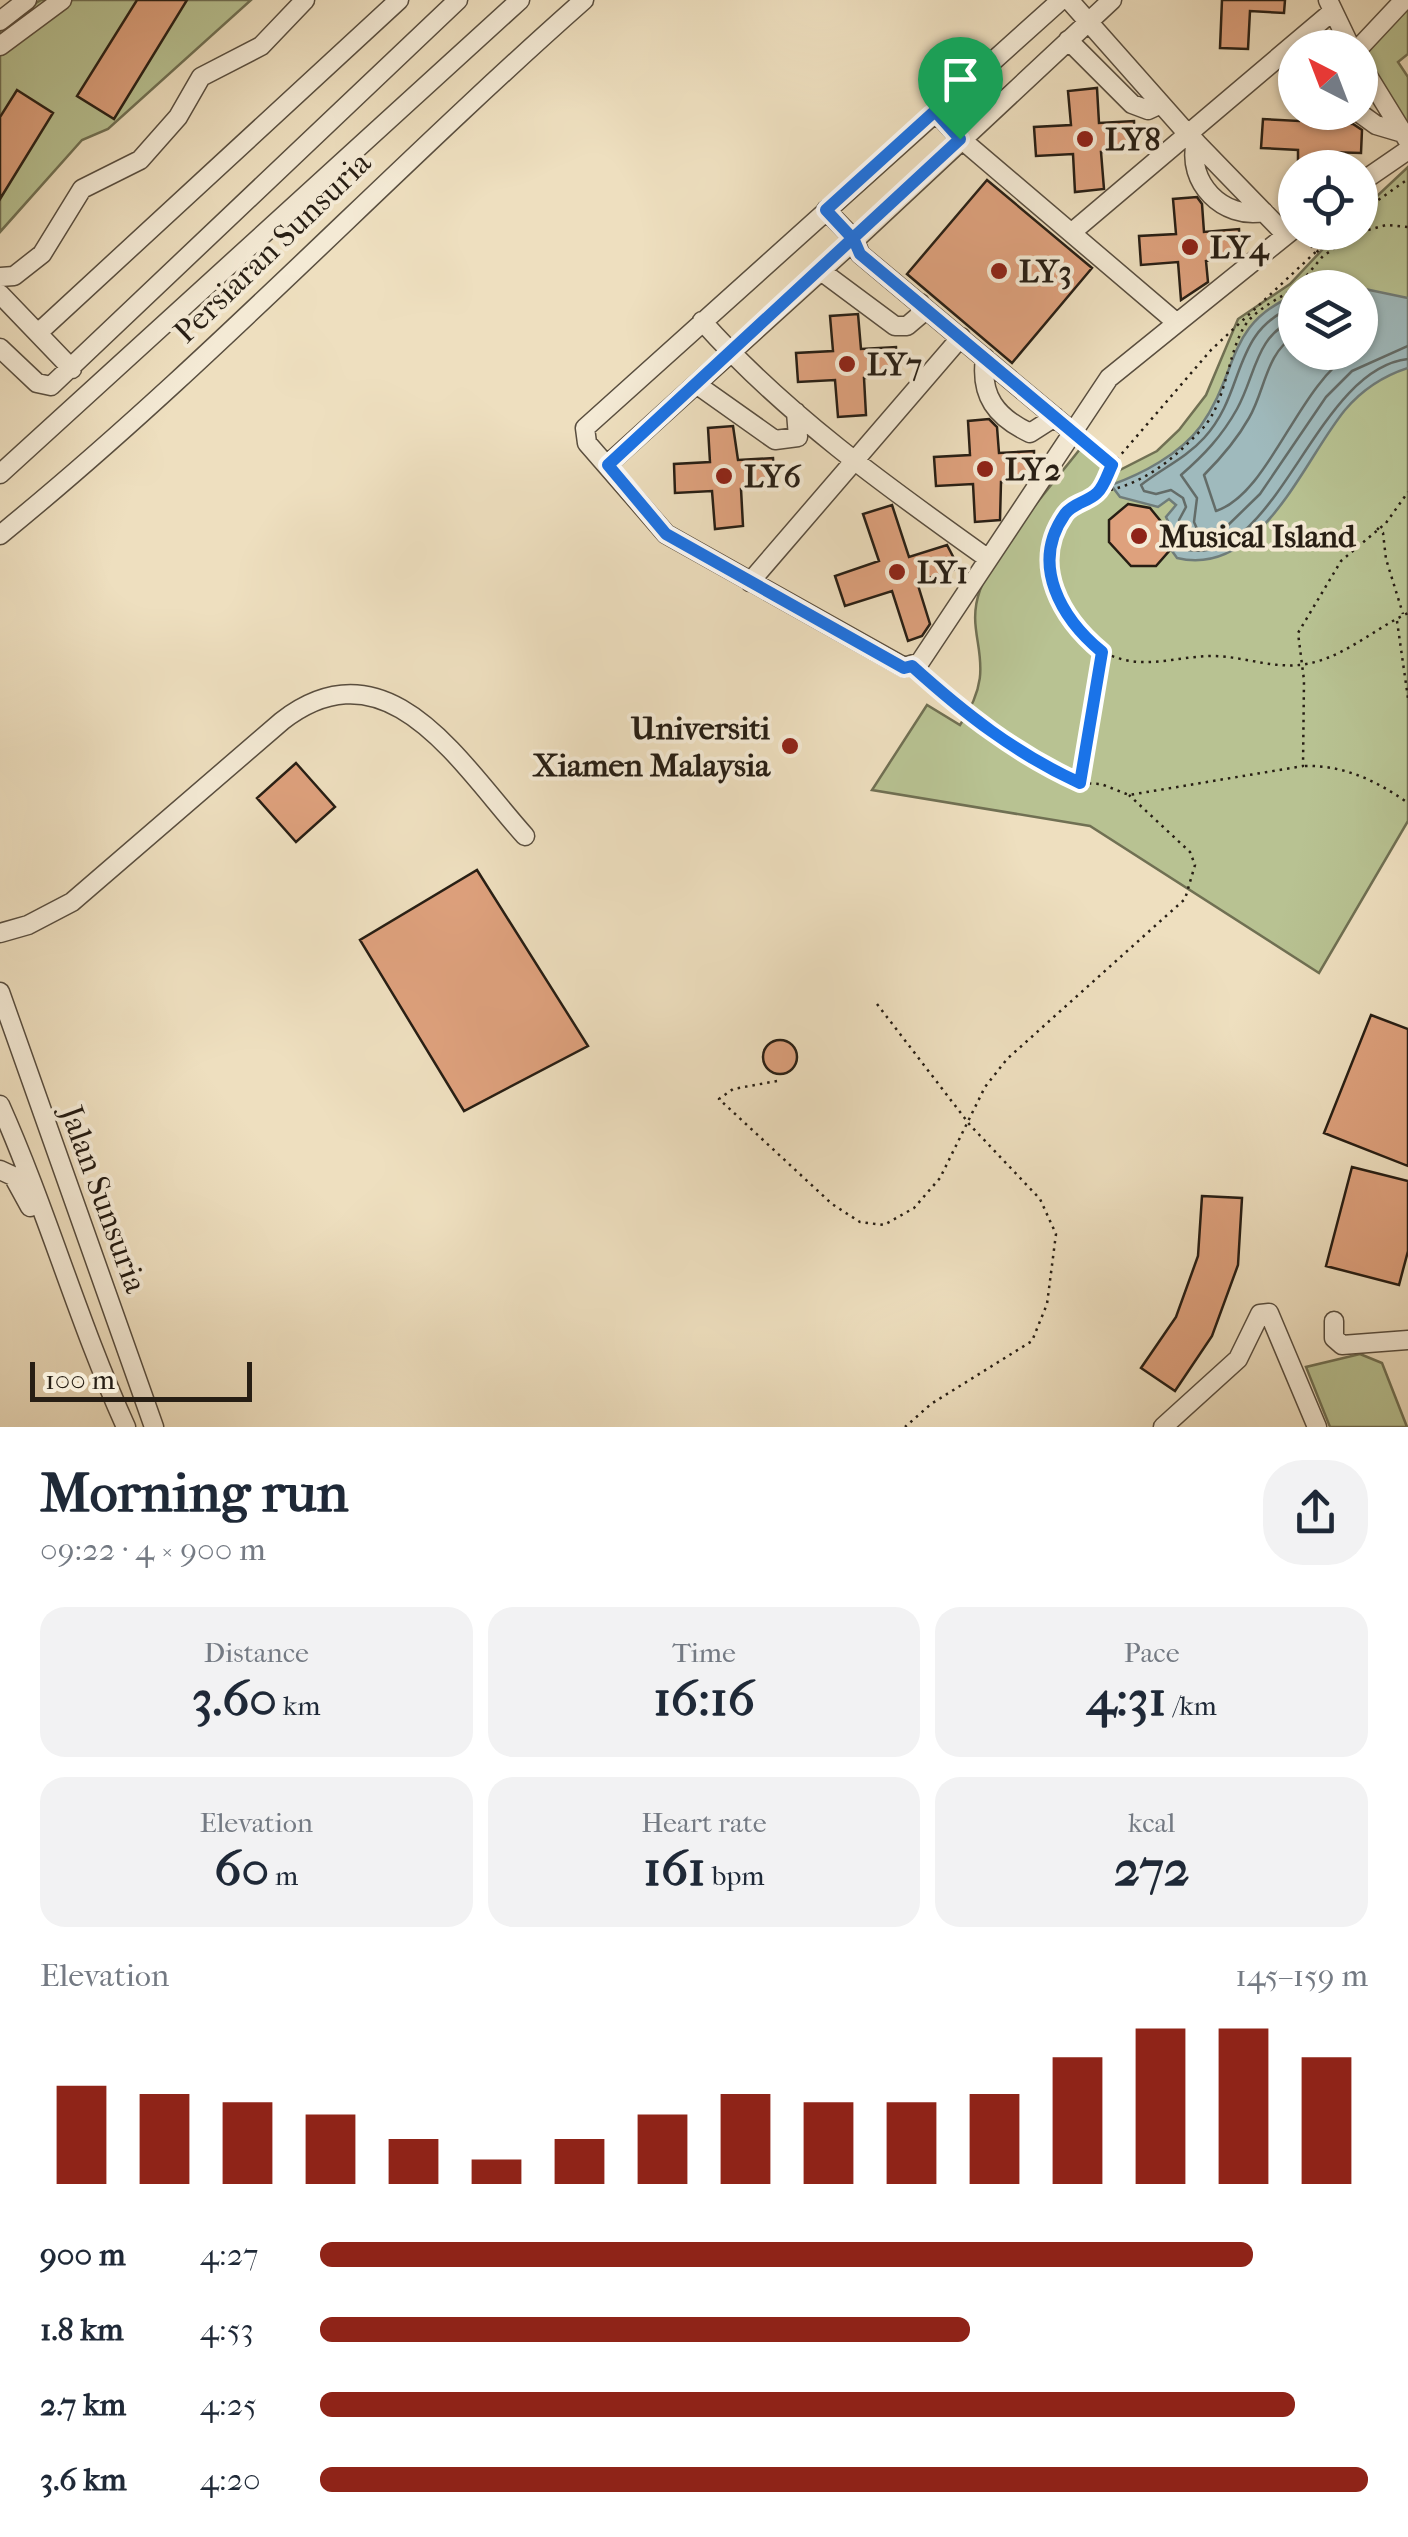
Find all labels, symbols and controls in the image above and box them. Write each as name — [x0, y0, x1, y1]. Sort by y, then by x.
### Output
north arrow — [1278, 30, 1378, 130]
map controls — [1278, 30, 1378, 370]
pin — [918, 37, 1003, 140]
icon: arrive — [933, 52, 988, 107]
place label: LY8 — [1105, 121, 1161, 158]
marker: LY8 — [1074, 128, 1096, 150]
street label: Persiaran Sunsuria — [166, 143, 379, 351]
button: locate — [1278, 150, 1378, 250]
place label: LY4 — [1210, 229, 1271, 267]
marker: LY4 — [1179, 236, 1201, 258]
place label: LY3 — [1019, 253, 1072, 290]
marker: LY3 — [988, 260, 1010, 282]
button: layers — [1278, 270, 1378, 370]
place label: LY7 — [867, 346, 923, 383]
marker: LY7 — [836, 353, 858, 375]
place label: LY2 — [1005, 451, 1061, 488]
place label: LY6 — [744, 458, 802, 495]
marker: LY2 — [974, 458, 996, 480]
marker: LY6 — [713, 465, 735, 487]
place label: Musical Island — [1159, 518, 1357, 555]
marker: Musical Island — [1128, 525, 1150, 547]
place label: LY1 — [917, 554, 968, 591]
marker: LY1 — [886, 561, 908, 583]
place label: Universiti Xiamen Malaysia — [532, 710, 771, 784]
marker: Universiti Xiamen Malaysia — [779, 735, 801, 757]
street label: Jalan Sunsuria — [52, 1098, 155, 1299]
scale bar — [30, 1357, 252, 1402]
text: 100 m — [45, 1363, 115, 1396]
button: share — [1263, 1460, 1368, 1565]
text: Morning run — [40, 1461, 348, 1525]
text: 09:22 · 4 × 900 m — [40, 1531, 266, 1568]
text: Distance — [204, 1636, 309, 1669]
text: Time — [672, 1636, 736, 1669]
text: Pace — [1124, 1636, 1180, 1669]
text: 3.60 — [192, 1669, 277, 1728]
text: 16:16 — [653, 1669, 755, 1728]
text: 4:31 — [1086, 1669, 1166, 1728]
text: km — [277, 1689, 321, 1722]
text: /km — [1166, 1689, 1217, 1722]
text: Elevation — [200, 1806, 313, 1839]
text: Heart rate — [641, 1806, 767, 1839]
text: kcal — [1128, 1806, 1175, 1839]
text: 60 — [214, 1839, 269, 1898]
text: 161 — [643, 1839, 706, 1898]
text: 272 — [1114, 1839, 1189, 1898]
text: m — [269, 1859, 298, 1892]
text: bpm — [706, 1859, 765, 1892]
text: Elevation — [40, 1957, 169, 1994]
text: 145–159 m — [1235, 1957, 1368, 1994]
text: 900 m — [40, 2236, 126, 2273]
text: 4:27 — [200, 2236, 259, 2273]
text: 1.8 km — [40, 2311, 124, 2348]
text: 4:53 — [200, 2311, 254, 2348]
text: 2.7 km — [40, 2386, 126, 2423]
text: 4:25 — [200, 2386, 257, 2423]
text: 3.6 km — [40, 2461, 127, 2498]
text: 4:20 — [200, 2461, 261, 2498]

